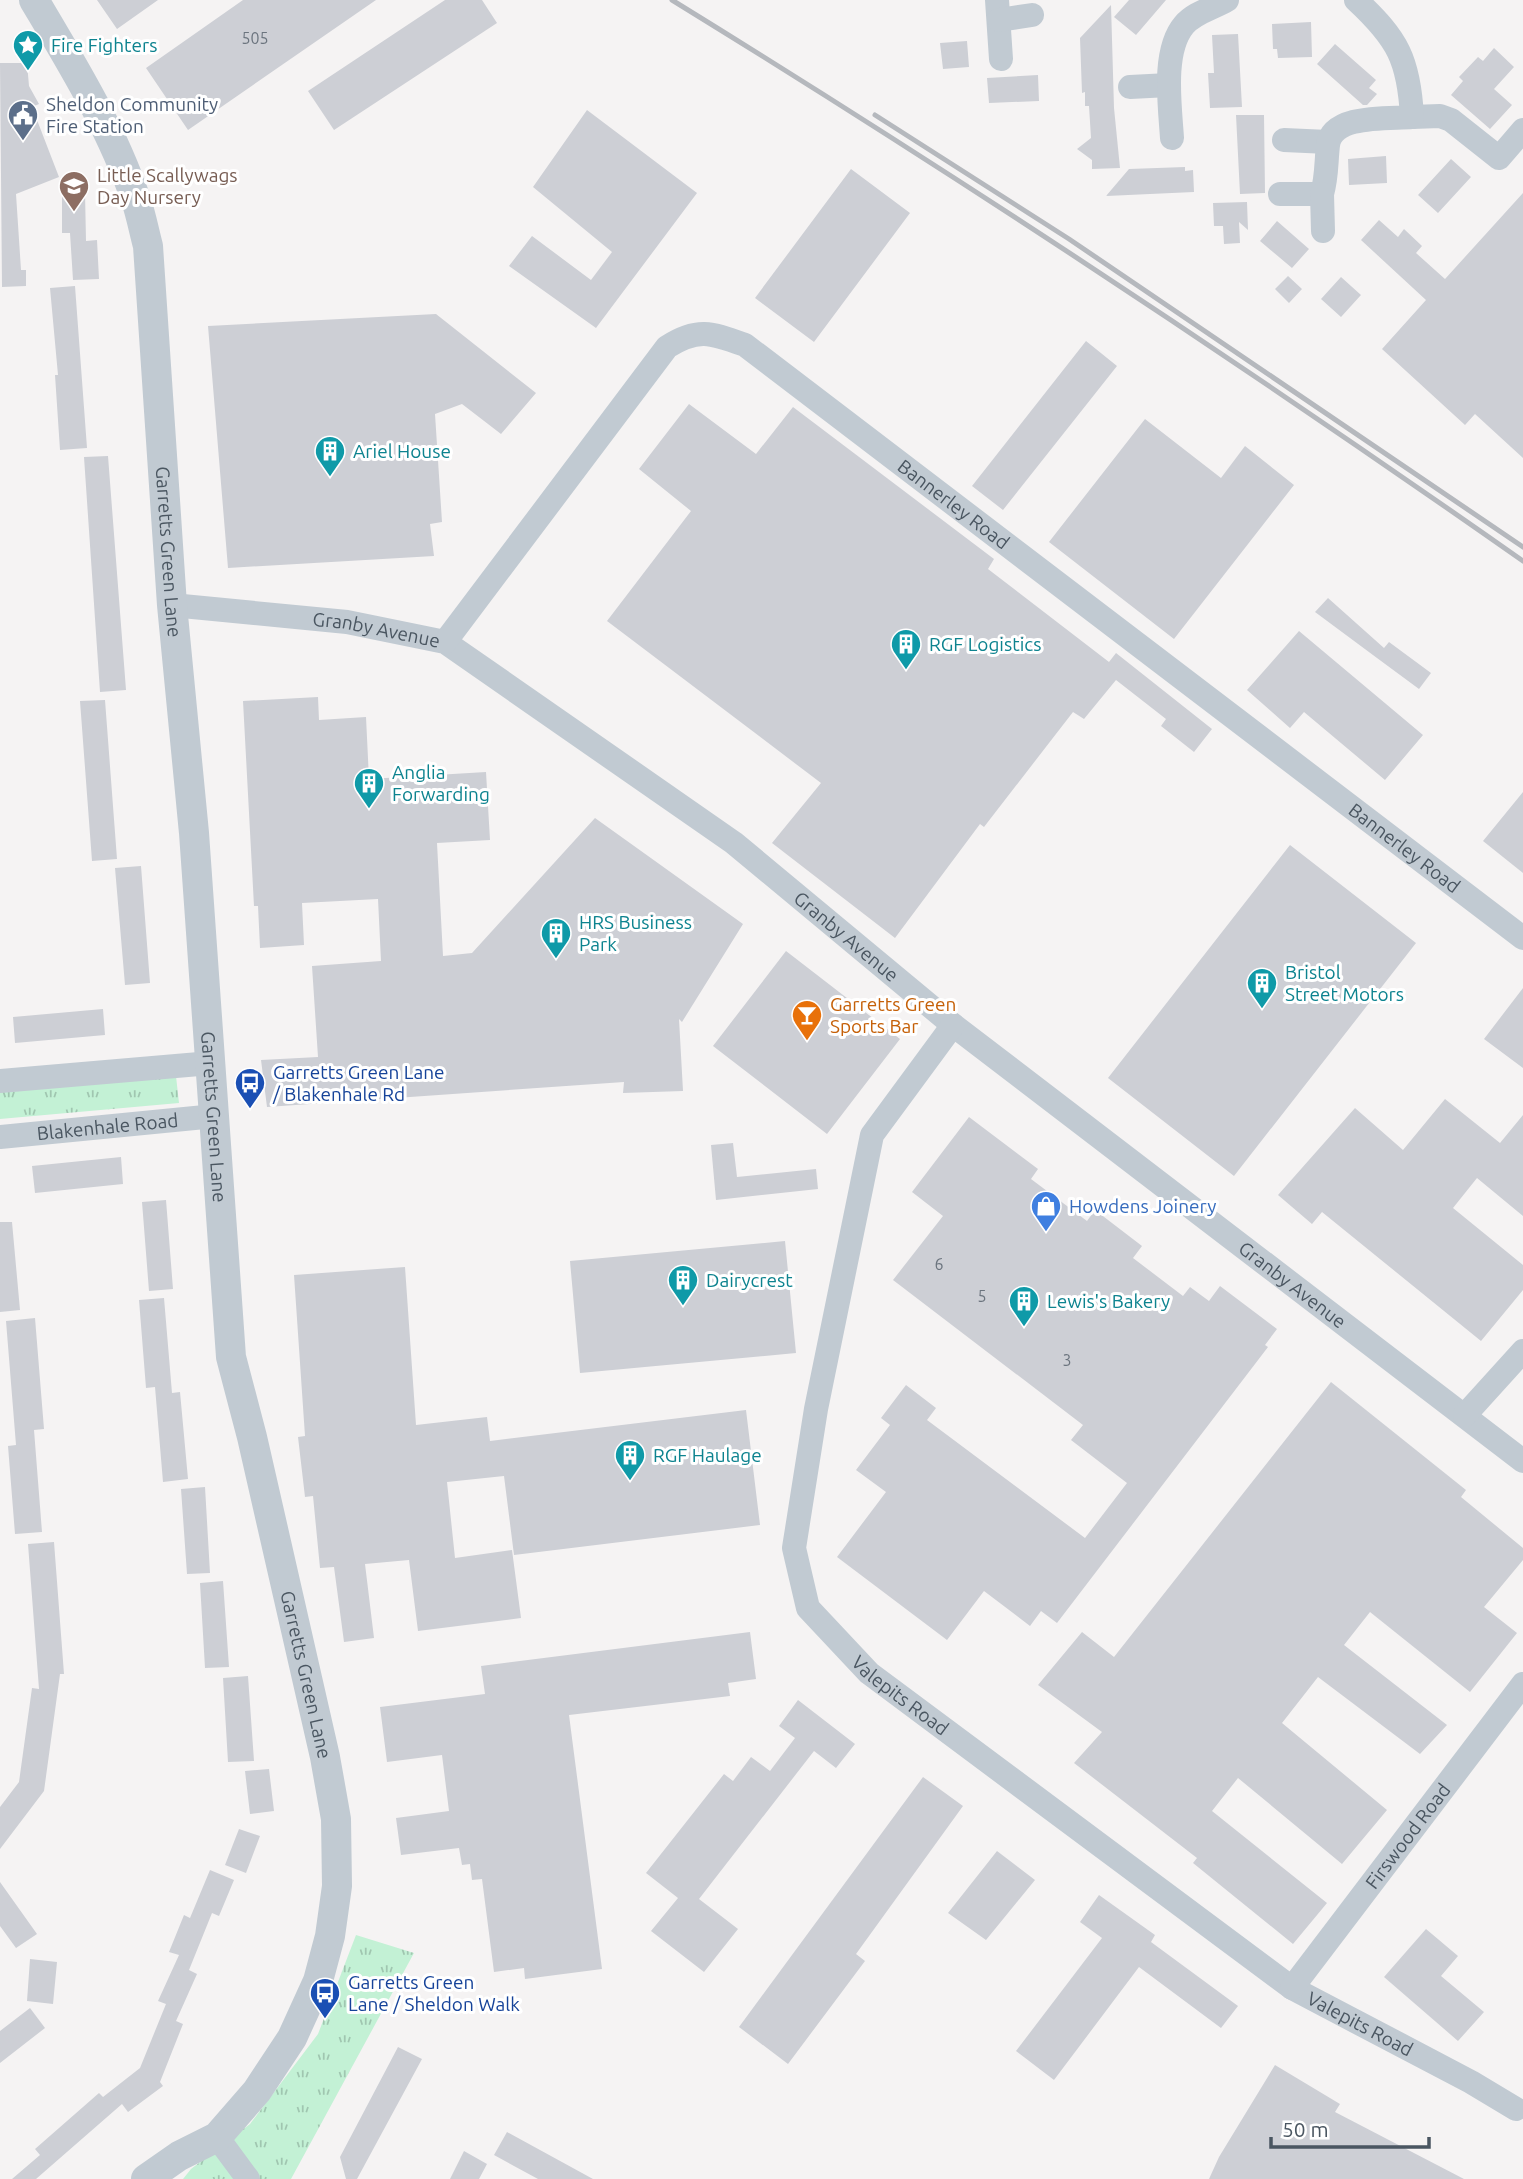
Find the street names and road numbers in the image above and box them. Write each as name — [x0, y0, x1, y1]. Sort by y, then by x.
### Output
street label: Bannerley Road — [894, 455, 1014, 553]
street label: Garretts Green Lane — [152, 465, 186, 638]
street label: Granby Avenue — [312, 608, 442, 652]
street label: Bannerley Road — [1345, 798, 1465, 897]
street label: Granby Avenue — [790, 887, 903, 986]
street label: Garretts Green Lane — [197, 1031, 231, 1203]
street label: Blakenhale Road — [36, 1109, 179, 1144]
street label: Granby Avenue — [1234, 1237, 1350, 1333]
street label: Garretts Green Lane — [276, 1588, 336, 1761]
street label: Valepits Road — [847, 1651, 953, 1740]
street label: Firswood Road — [1361, 1779, 1455, 1893]
street label: Valepits Road — [1303, 1987, 1417, 2061]

